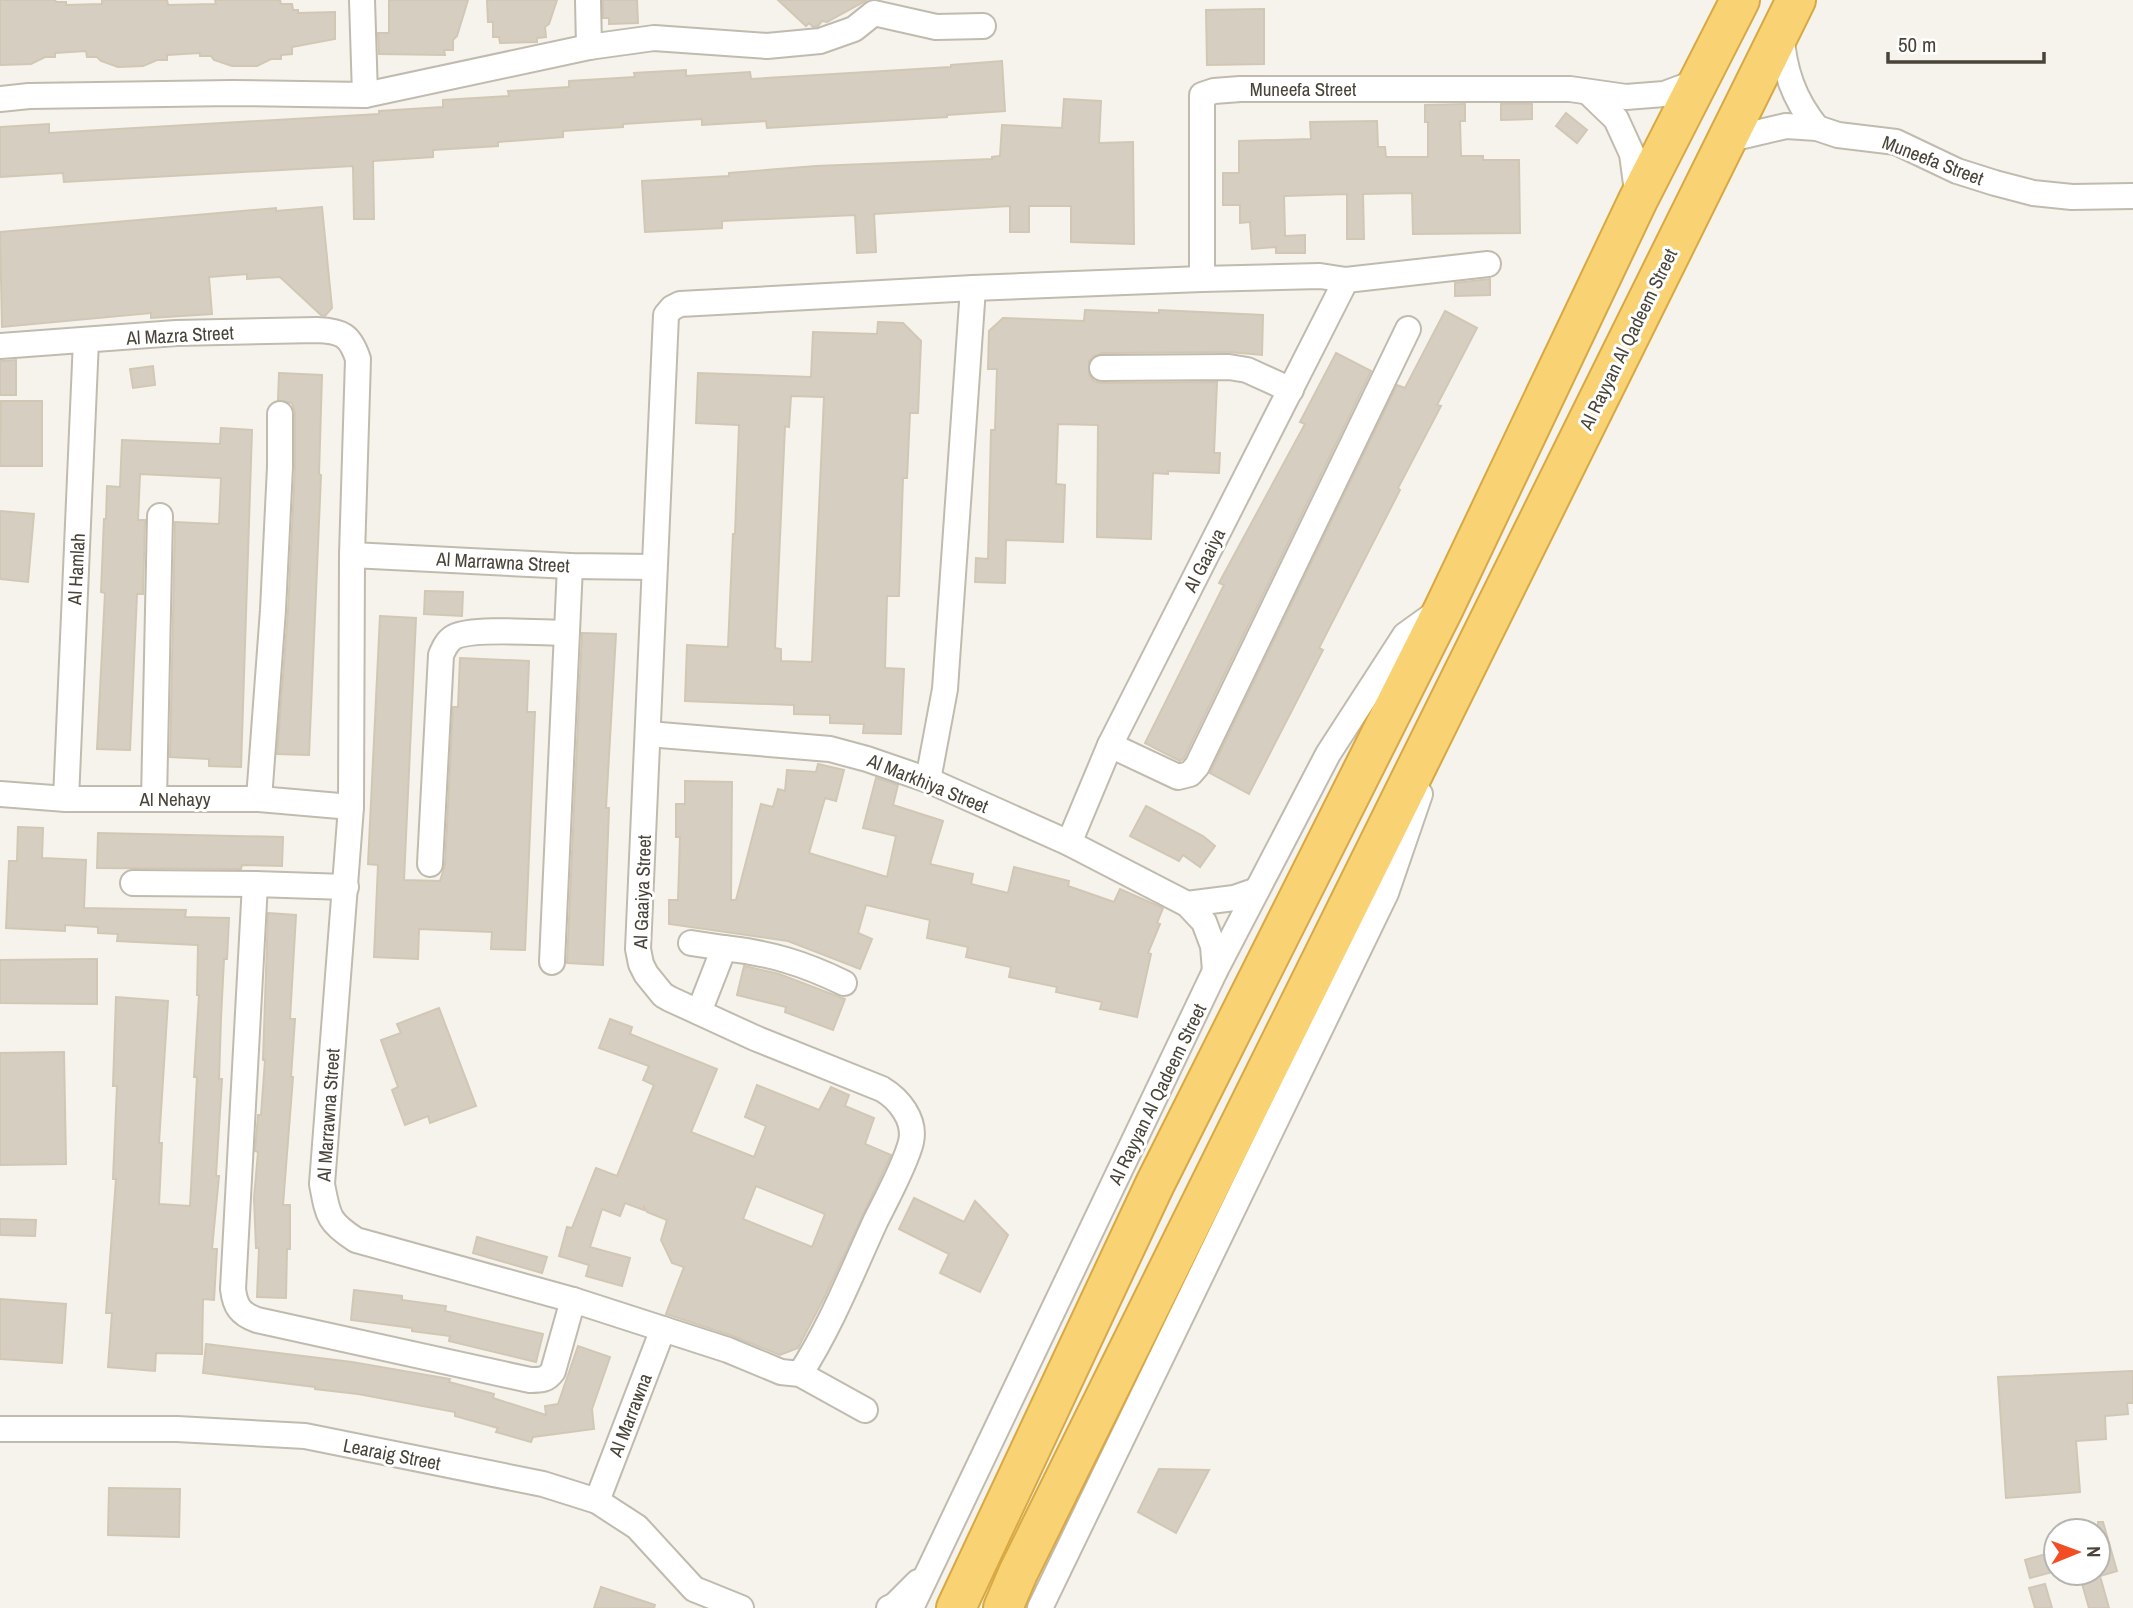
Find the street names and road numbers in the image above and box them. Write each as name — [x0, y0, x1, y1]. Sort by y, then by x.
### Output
street label: Muneefa Street — [1250, 76, 1357, 102]
street label: Muneefa Street — [1879, 129, 1988, 191]
street label: Al Rayyan Al Qadeem Street — [1572, 244, 1683, 435]
street label: Al Mazra Street — [125, 319, 235, 351]
street label: Al Gaaiya — [1176, 523, 1231, 597]
street label: Al Hamlah — [61, 532, 91, 607]
street label: Al Marrawna Street — [435, 545, 571, 579]
street label: Al Markhiya Street — [863, 747, 993, 819]
street label: Al Nehayy — [138, 786, 211, 812]
street label: Al Gaaiya Street — [627, 834, 657, 951]
street label: Al Rayyan Al Qadeem Street — [1101, 999, 1212, 1190]
street label: Al Marrawna Street — [310, 1047, 346, 1183]
street label: Al Marrawna — [602, 1369, 658, 1461]
street label: Learaig Street — [341, 1432, 444, 1476]

